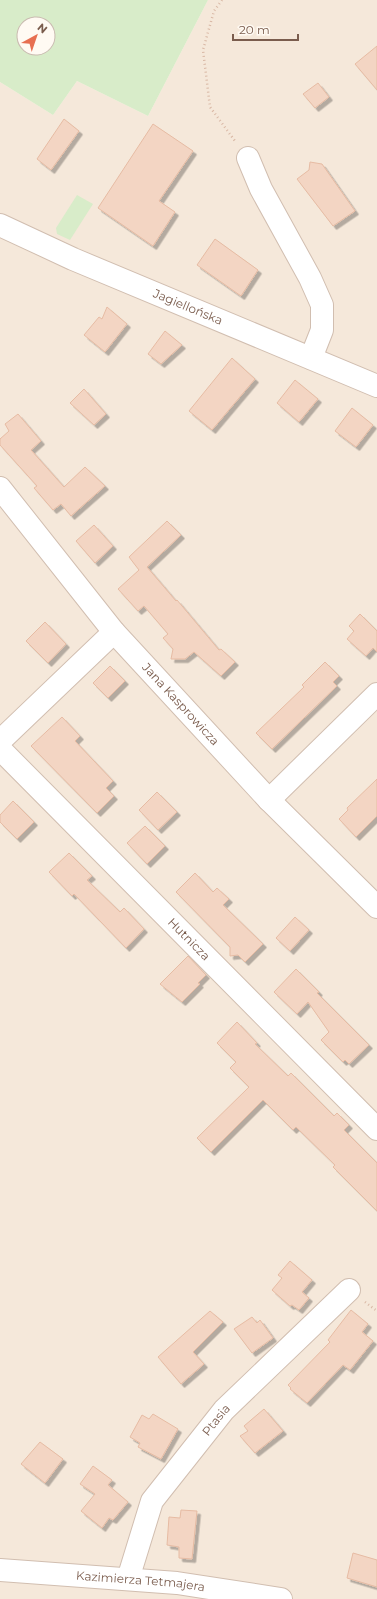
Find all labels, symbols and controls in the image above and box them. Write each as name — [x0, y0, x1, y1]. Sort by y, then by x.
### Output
north arrow — [16, 16, 56, 56]
scale bar — [233, 16, 298, 42]
text: N — [35, 20, 50, 37]
text: 20 m — [239, 22, 270, 37]
street label: Jagiellońska — [150, 285, 225, 328]
street label: Jana Kasprowicza — [139, 659, 223, 748]
street label: Hutnicza — [165, 914, 213, 963]
street label: Ptasia — [199, 1400, 233, 1439]
street label: Kazimierza Tetmajera — [76, 1568, 206, 1594]

